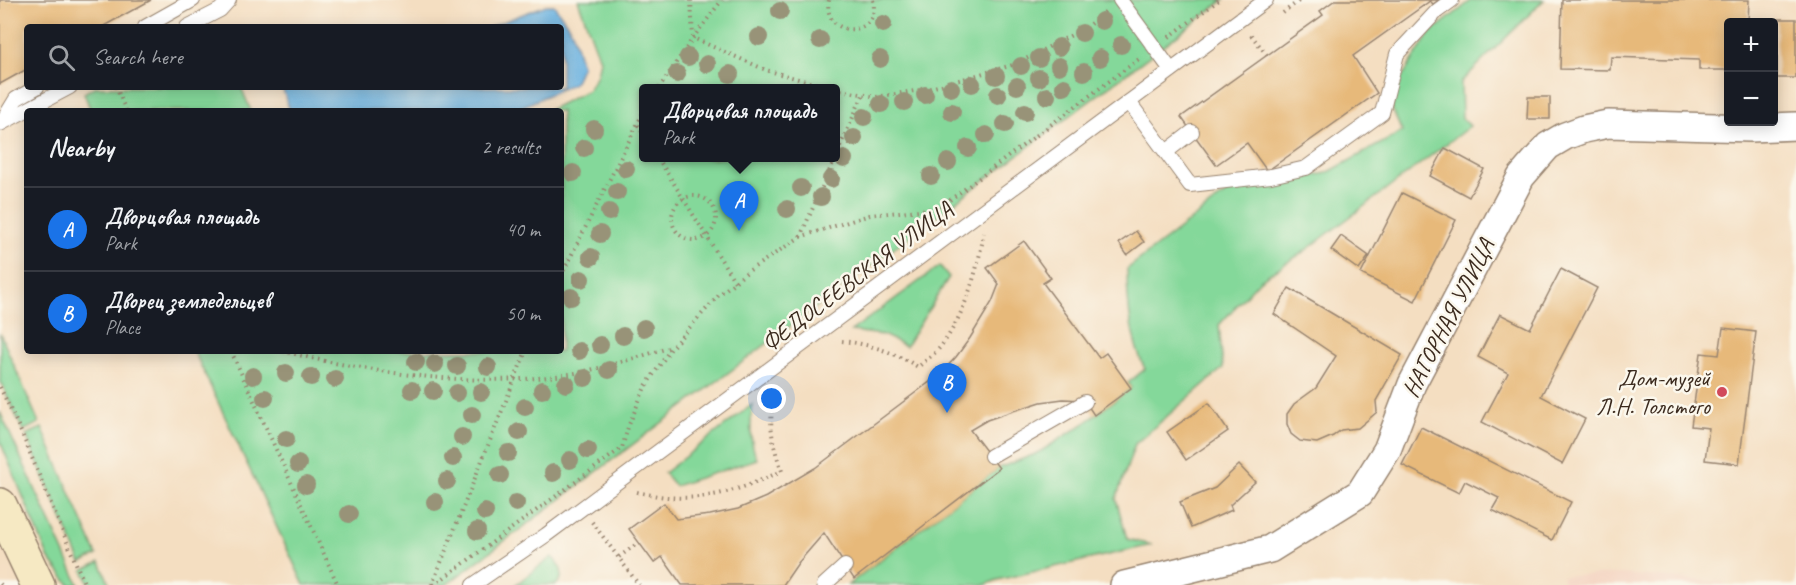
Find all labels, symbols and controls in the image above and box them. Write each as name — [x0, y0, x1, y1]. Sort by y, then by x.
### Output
map controls — [1724, 18, 1778, 126]
button: + — [1724, 18, 1778, 72]
search box — [24, 24, 564, 90]
icon: search — [45, 41, 78, 74]
text: Search here — [93, 43, 183, 71]
button: − — [1724, 72, 1778, 126]
popup — [639, 84, 840, 162]
text: Дворцовая площадь — [663, 97, 816, 125]
text: Park — [663, 125, 694, 150]
text: Nearby — [48, 131, 113, 164]
text: 2 results — [481, 135, 540, 160]
pin: A — [720, 182, 758, 231]
street label: ФЕДОСЕЕВСКАЯ УЛИЦА — [755, 194, 959, 358]
text: Дворцовая площадь — [105, 203, 259, 231]
text: A — [62, 217, 73, 242]
text: 40 m — [506, 217, 540, 242]
text: Park — [105, 231, 137, 256]
street label: НАГОРНАЯ УЛИЦА — [1395, 233, 1501, 402]
text: Дворец земледельцев — [105, 287, 271, 315]
text: B — [62, 301, 73, 326]
text: 50 m — [506, 301, 540, 326]
text: Place — [105, 315, 140, 340]
place label: Дом-музей Л.Н. Толстого — [1596, 363, 1712, 421]
pin: B — [928, 364, 966, 413]
your location — [757, 384, 786, 413]
marker: Дом-музей Л.Н. Толстого — [1715, 385, 1729, 399]

